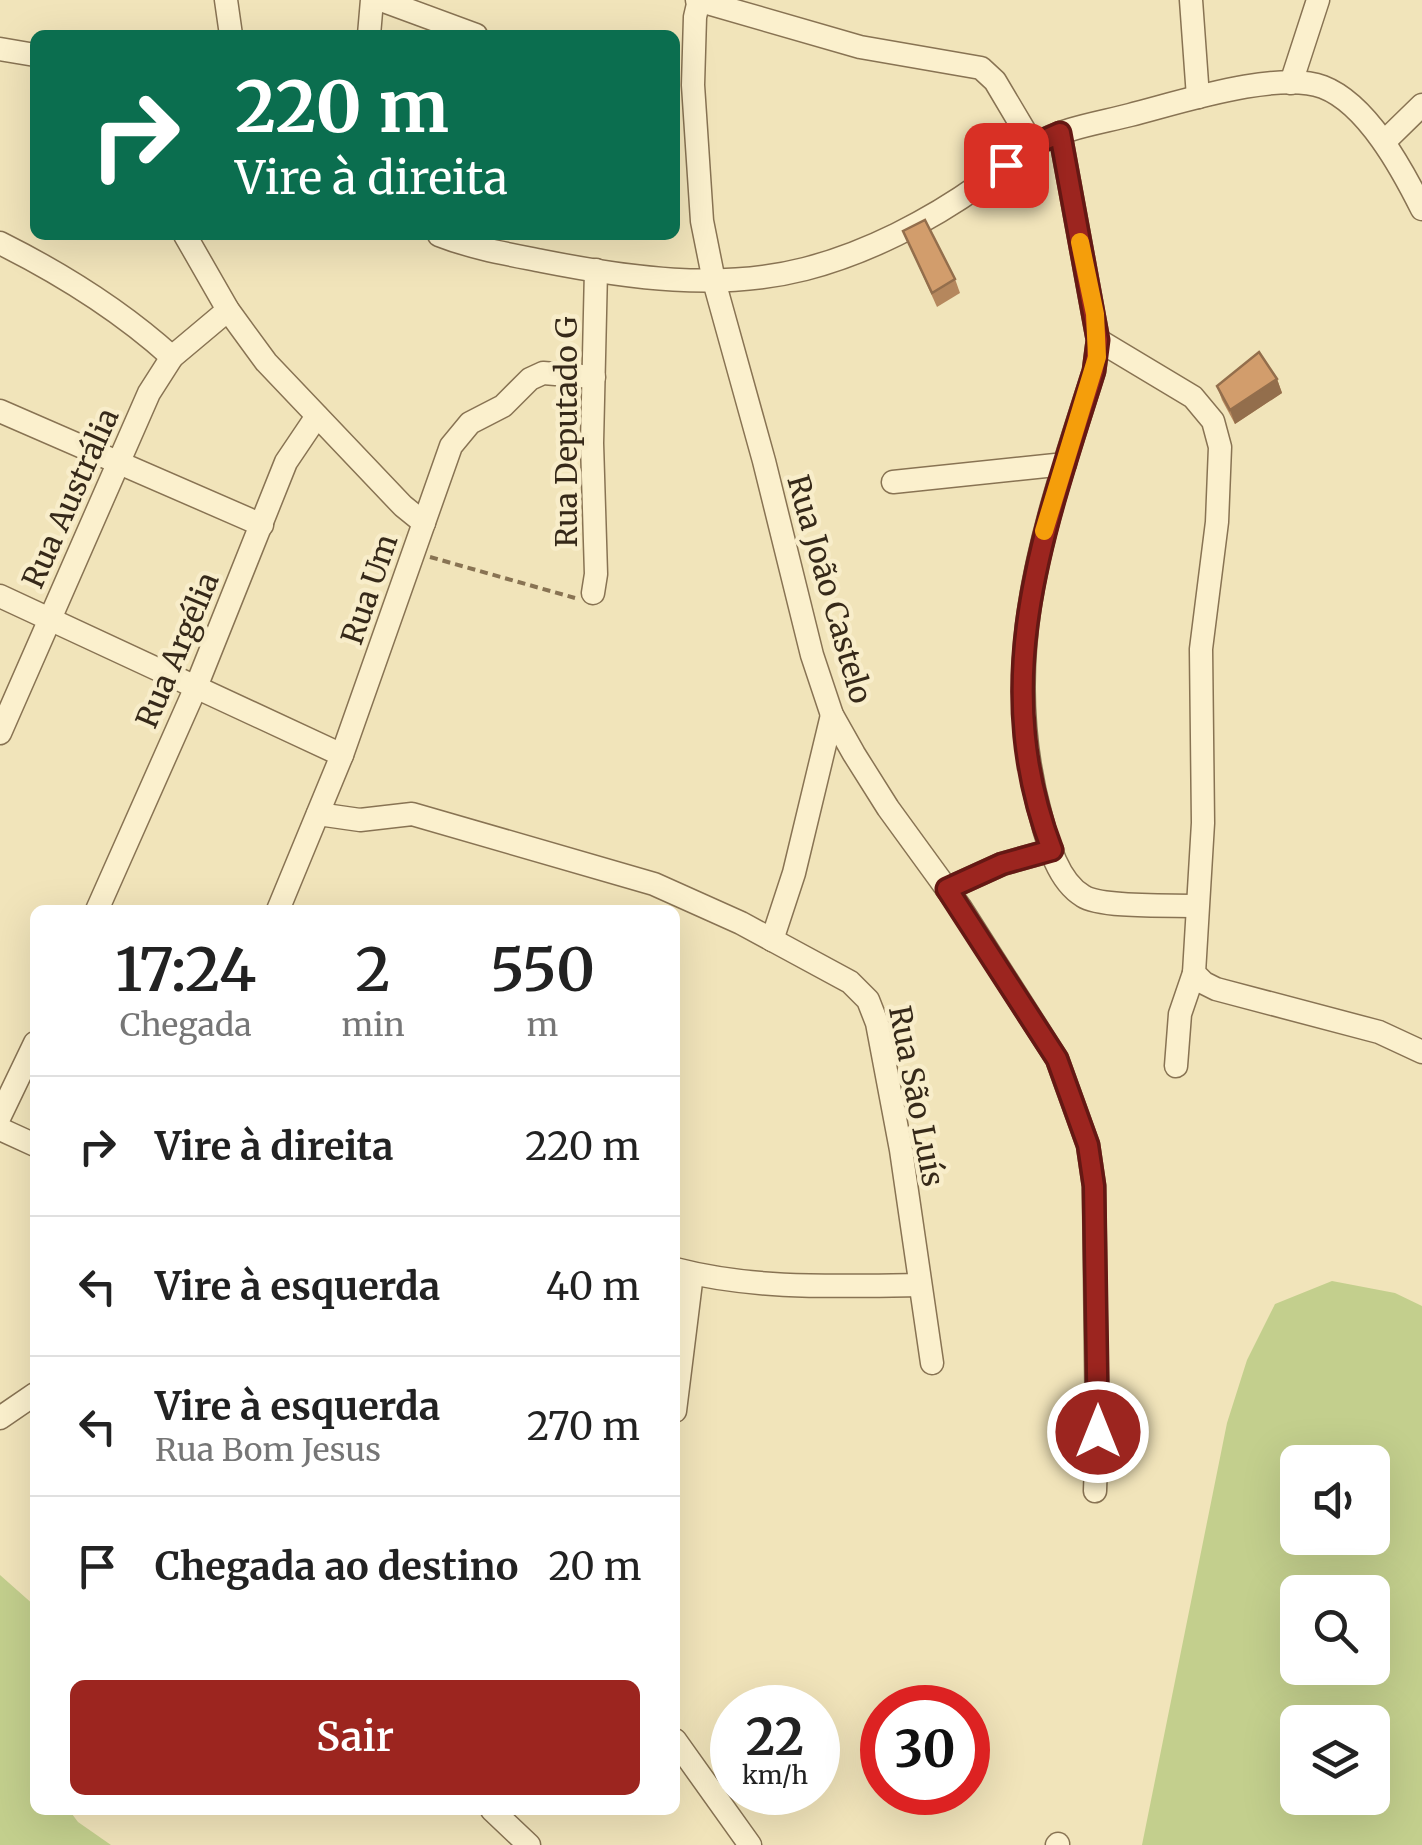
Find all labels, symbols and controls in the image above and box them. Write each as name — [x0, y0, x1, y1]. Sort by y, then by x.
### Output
text: 220 m — [235, 63, 449, 151]
icon: right — [70, 70, 200, 200]
pin — [964, 123, 1049, 208]
icon: arrive — [979, 138, 1034, 193]
text: Vire à direita — [235, 150, 508, 206]
street label: Rua Deputado G — [547, 316, 585, 547]
street label: Rua Austrália — [13, 402, 127, 594]
street label: Rua João Castelo — [779, 471, 881, 707]
street label: Rua Um — [332, 529, 406, 649]
street label: Rua Argélia — [127, 567, 227, 733]
text: 17:24 — [115, 932, 256, 1007]
text: 2 — [355, 932, 391, 1007]
text: 550 — [490, 932, 595, 1007]
street label: Rua São Luís — [881, 1003, 953, 1189]
text: Chegada — [120, 1005, 252, 1045]
text: min — [341, 1005, 405, 1045]
text: m — [526, 1005, 558, 1045]
icon: right — [70, 1119, 125, 1174]
text: Vire à direita — [155, 1123, 393, 1170]
text: 220 m — [525, 1123, 640, 1170]
icon: left — [70, 1259, 125, 1314]
text: Vire à esquerda — [155, 1263, 440, 1310]
text: 40 m — [546, 1263, 640, 1310]
position arrow — [1046, 1380, 1150, 1484]
text: Vire à esquerda — [155, 1383, 440, 1430]
icon: left — [70, 1399, 125, 1454]
text: 270 m — [527, 1403, 640, 1450]
text: Rua Bom Jesus — [155, 1430, 381, 1470]
map controls — [1280, 1445, 1390, 1815]
button: sound — [1280, 1445, 1390, 1555]
icon: arrive — [70, 1539, 125, 1594]
text: Chegada ao destino — [155, 1543, 518, 1590]
text: 20 m — [548, 1543, 641, 1590]
button: search — [1280, 1575, 1390, 1685]
button: Sair — [70, 1680, 640, 1795]
speed limit sign: 30 — [860, 1685, 990, 1815]
button: layers — [1280, 1705, 1390, 1815]
text: 22 — [746, 1706, 804, 1769]
text: km/h — [742, 1759, 808, 1791]

